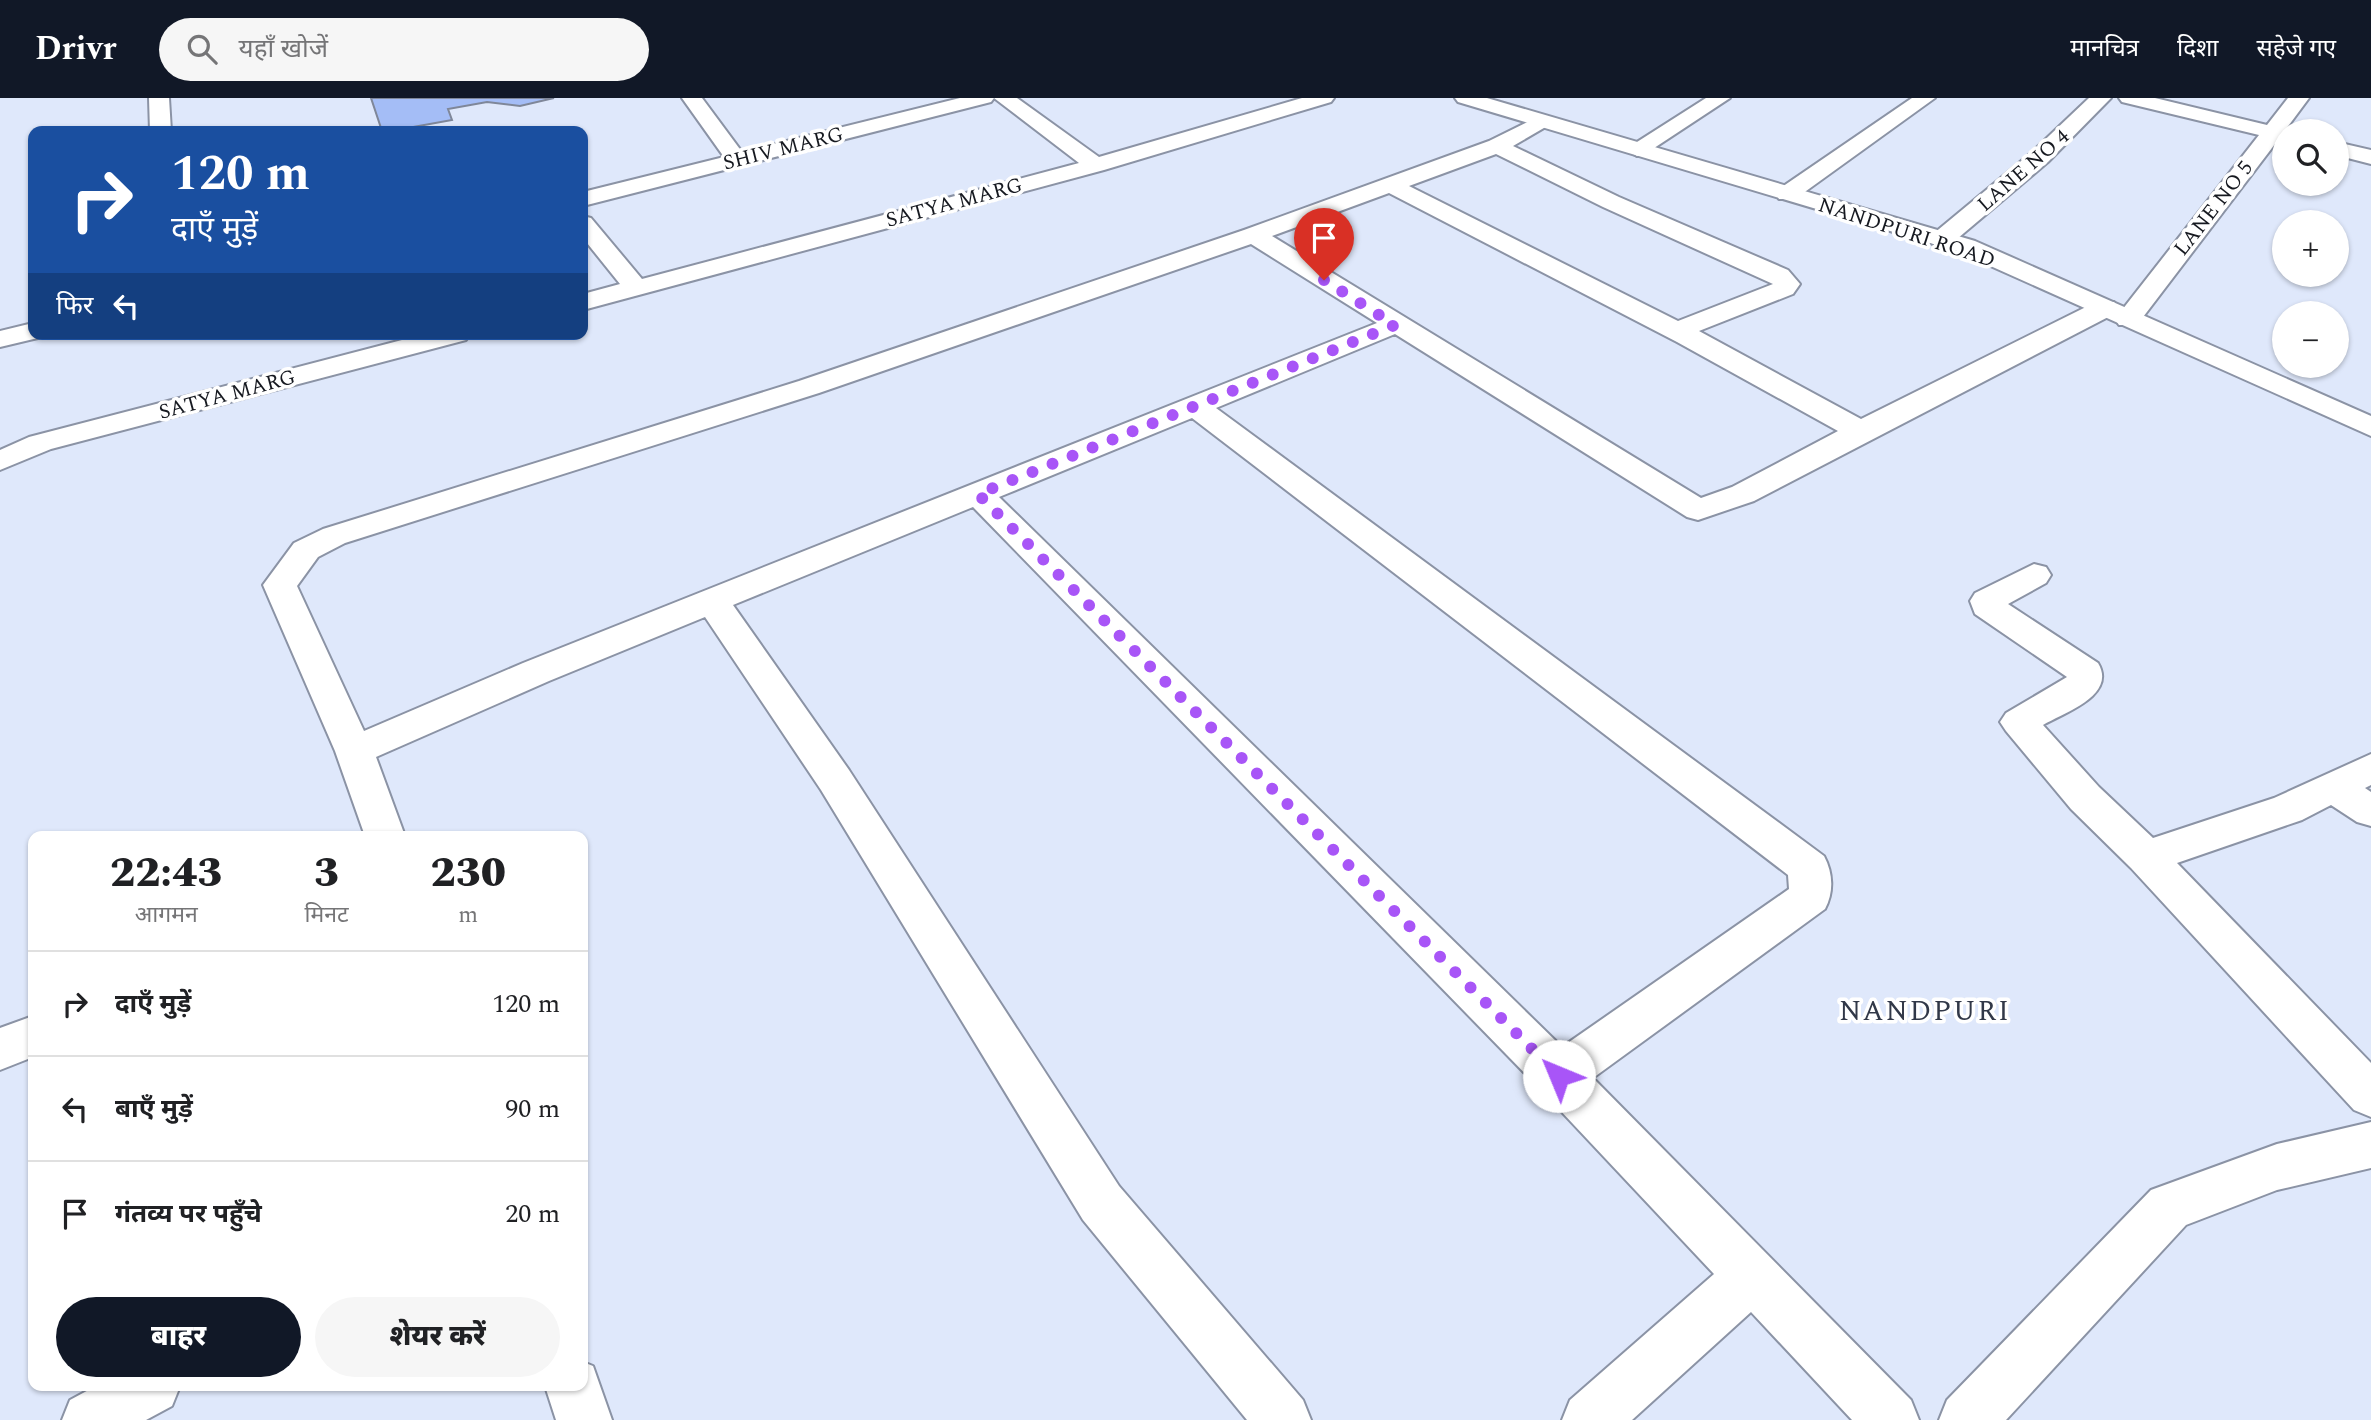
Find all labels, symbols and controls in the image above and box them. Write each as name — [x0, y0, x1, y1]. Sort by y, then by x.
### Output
search box — [159, 18, 649, 81]
text: Drivr — [35, 24, 117, 74]
text: यहाँ खोजें — [239, 29, 328, 69]
icon: search — [183, 30, 221, 68]
text: मानचित्र — [2070, 31, 2139, 67]
text: दिशा — [2177, 31, 2218, 67]
text: सहेजे गए — [2256, 31, 2336, 67]
street label: SHIV MARG — [720, 119, 847, 179]
map controls — [2272, 119, 2349, 378]
button: search — [2272, 119, 2349, 196]
street label: LANE NO 4 — [1970, 121, 2077, 220]
text: 120 m — [171, 137, 310, 212]
icon: right — [56, 154, 147, 245]
street label: LANE NO 5 — [2166, 154, 2261, 263]
street label: SATYA MARG — [882, 169, 1026, 237]
street label: NANDPURI ROAD — [1814, 189, 1999, 277]
text: दाएँ मुड़ें — [171, 205, 258, 254]
pin — [1294, 208, 1354, 280]
button: + — [2272, 210, 2349, 287]
icon: arrive — [1305, 219, 1343, 257]
text: फिर — [56, 286, 93, 326]
icon: left — [107, 287, 145, 325]
button: − — [2272, 301, 2349, 378]
street label: SATYA MARG — [155, 361, 299, 429]
text: 22:43 — [110, 842, 223, 905]
text: 3 — [314, 842, 339, 905]
text: 230 — [430, 842, 506, 905]
text: आगमन — [135, 898, 198, 933]
text: मिनट — [304, 898, 349, 933]
text: m — [458, 898, 478, 933]
text: दाएँ मुड़ें — [115, 984, 191, 1024]
text: 120 m — [492, 984, 560, 1024]
icon: right — [56, 985, 94, 1023]
district label: NANDPURI — [1839, 990, 2011, 1033]
position arrow — [1522, 1039, 1596, 1113]
text: बाएँ मुड़ें — [115, 1089, 193, 1129]
text: 90 m — [505, 1089, 560, 1129]
icon: left — [56, 1090, 94, 1128]
text: गंतव्य पर पहुँचे — [115, 1194, 262, 1234]
text: 20 m — [505, 1194, 560, 1234]
icon: arrive — [56, 1195, 94, 1233]
button: बाहर — [56, 1297, 301, 1377]
button: शेयर करें — [315, 1297, 560, 1377]

